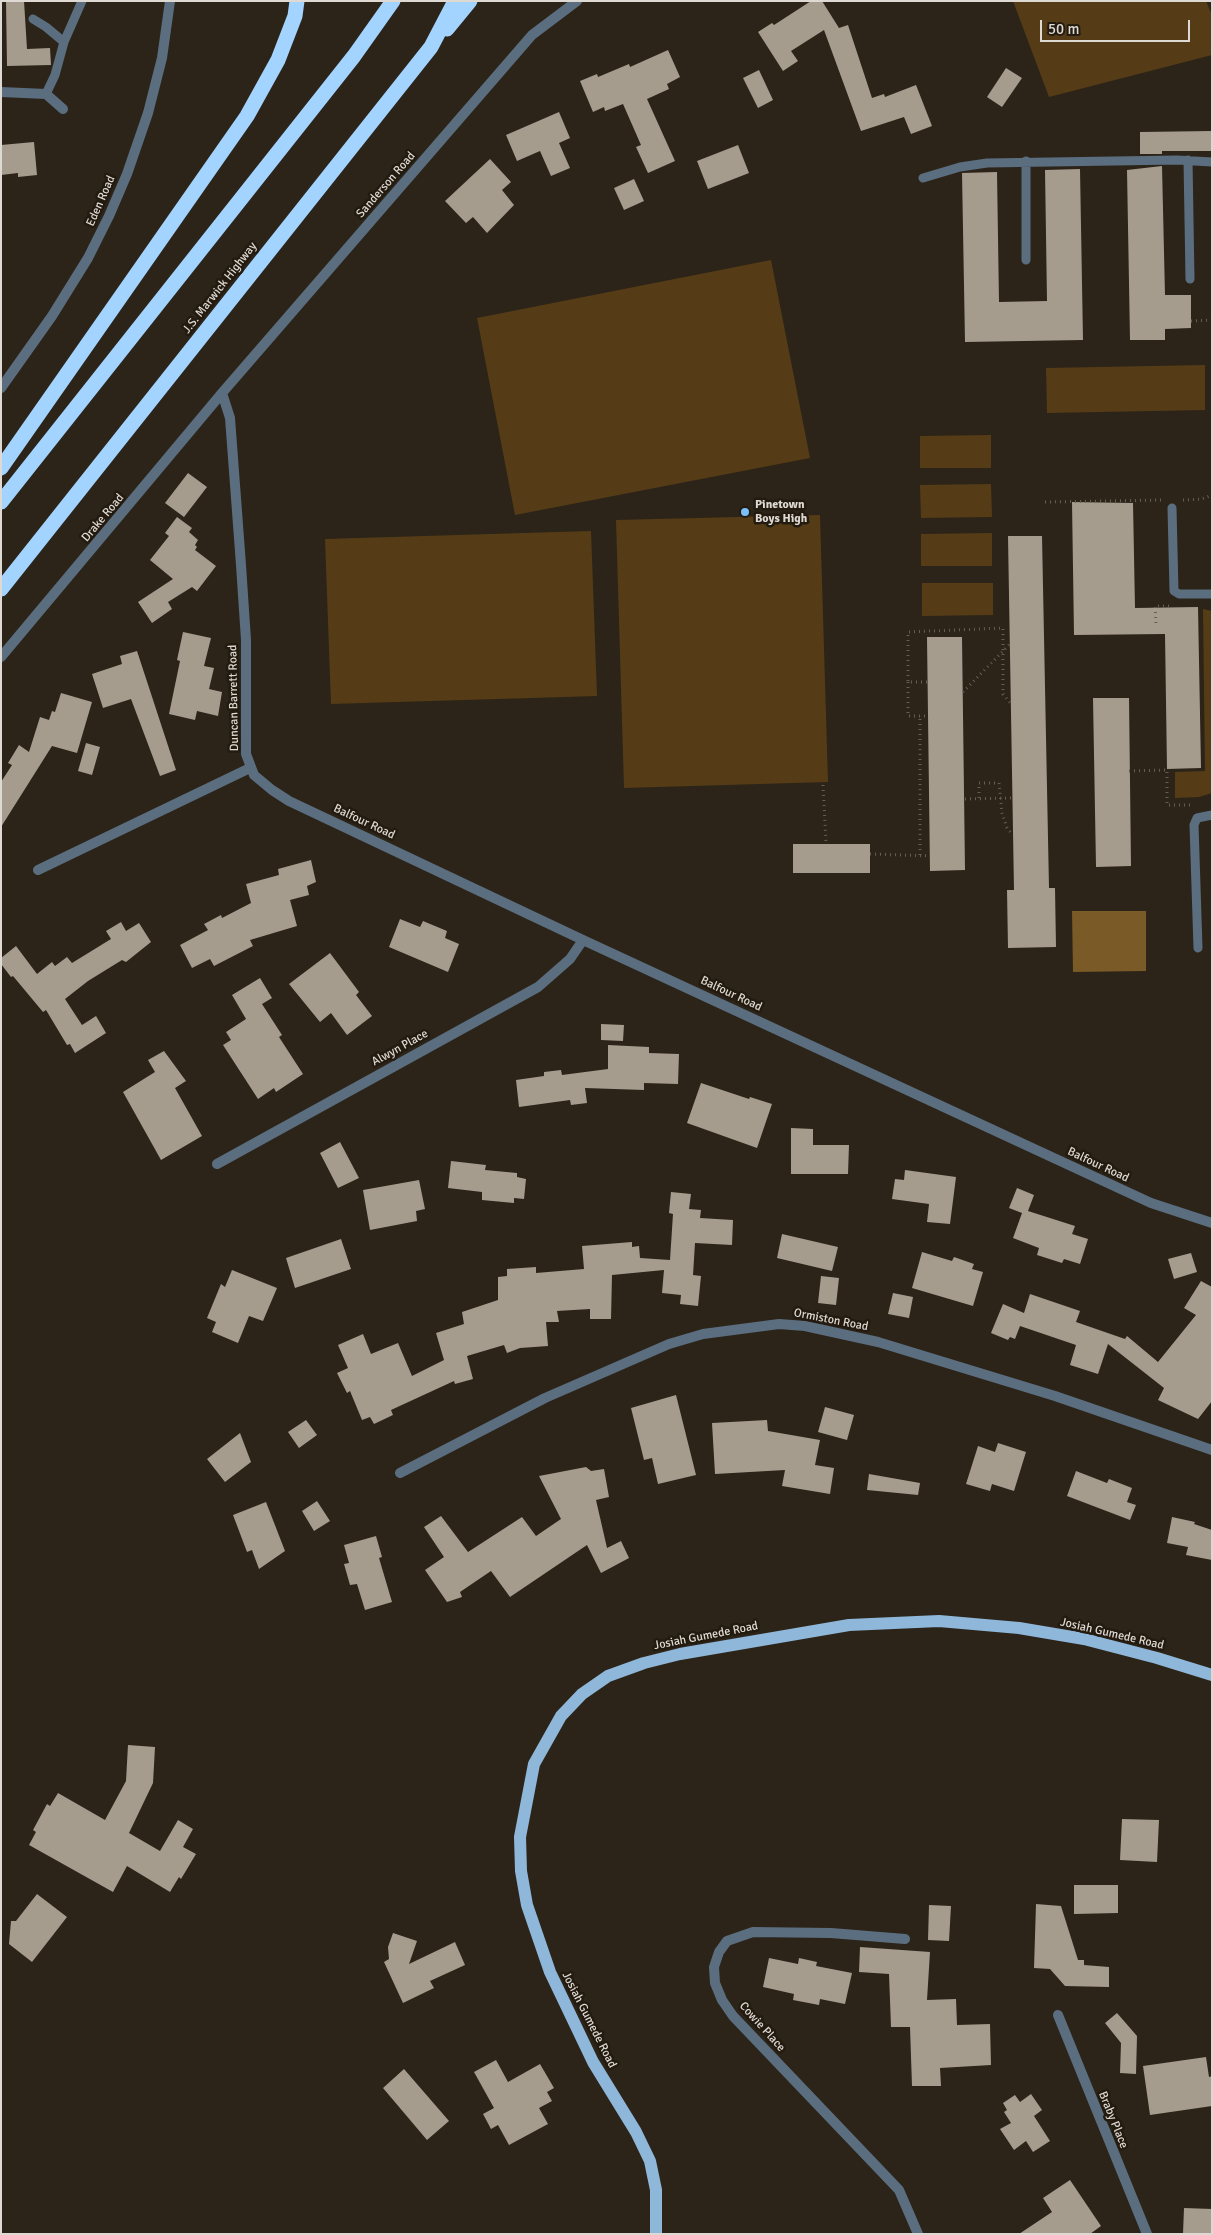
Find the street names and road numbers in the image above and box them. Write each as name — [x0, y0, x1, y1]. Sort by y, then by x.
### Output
street label: Sanderson Road — [354, 149, 418, 221]
street label: Eden Road — [83, 173, 119, 229]
street label: J.S. Marwick Highway — [180, 240, 260, 336]
street label: Drake Road — [79, 491, 127, 545]
street label: Duncan Barrett Road — [226, 645, 242, 751]
street label: Balfour Road — [331, 801, 397, 843]
street label: Balfour Road — [698, 973, 764, 1015]
street label: Alwyn Place — [369, 1027, 431, 1069]
street label: Balfour Road — [1065, 1144, 1131, 1186]
street label: Ormiston Road — [793, 1306, 869, 1334]
street label: Josiah Gumede Road — [1059, 1615, 1165, 1653]
street label: Josiah Gumede Road — [653, 1619, 759, 1653]
street label: Josiah Gumede Road — [559, 1970, 619, 2070]
street label: Cowie Place — [736, 1999, 788, 2055]
street label: Braby Place — [1095, 2089, 1131, 2151]

